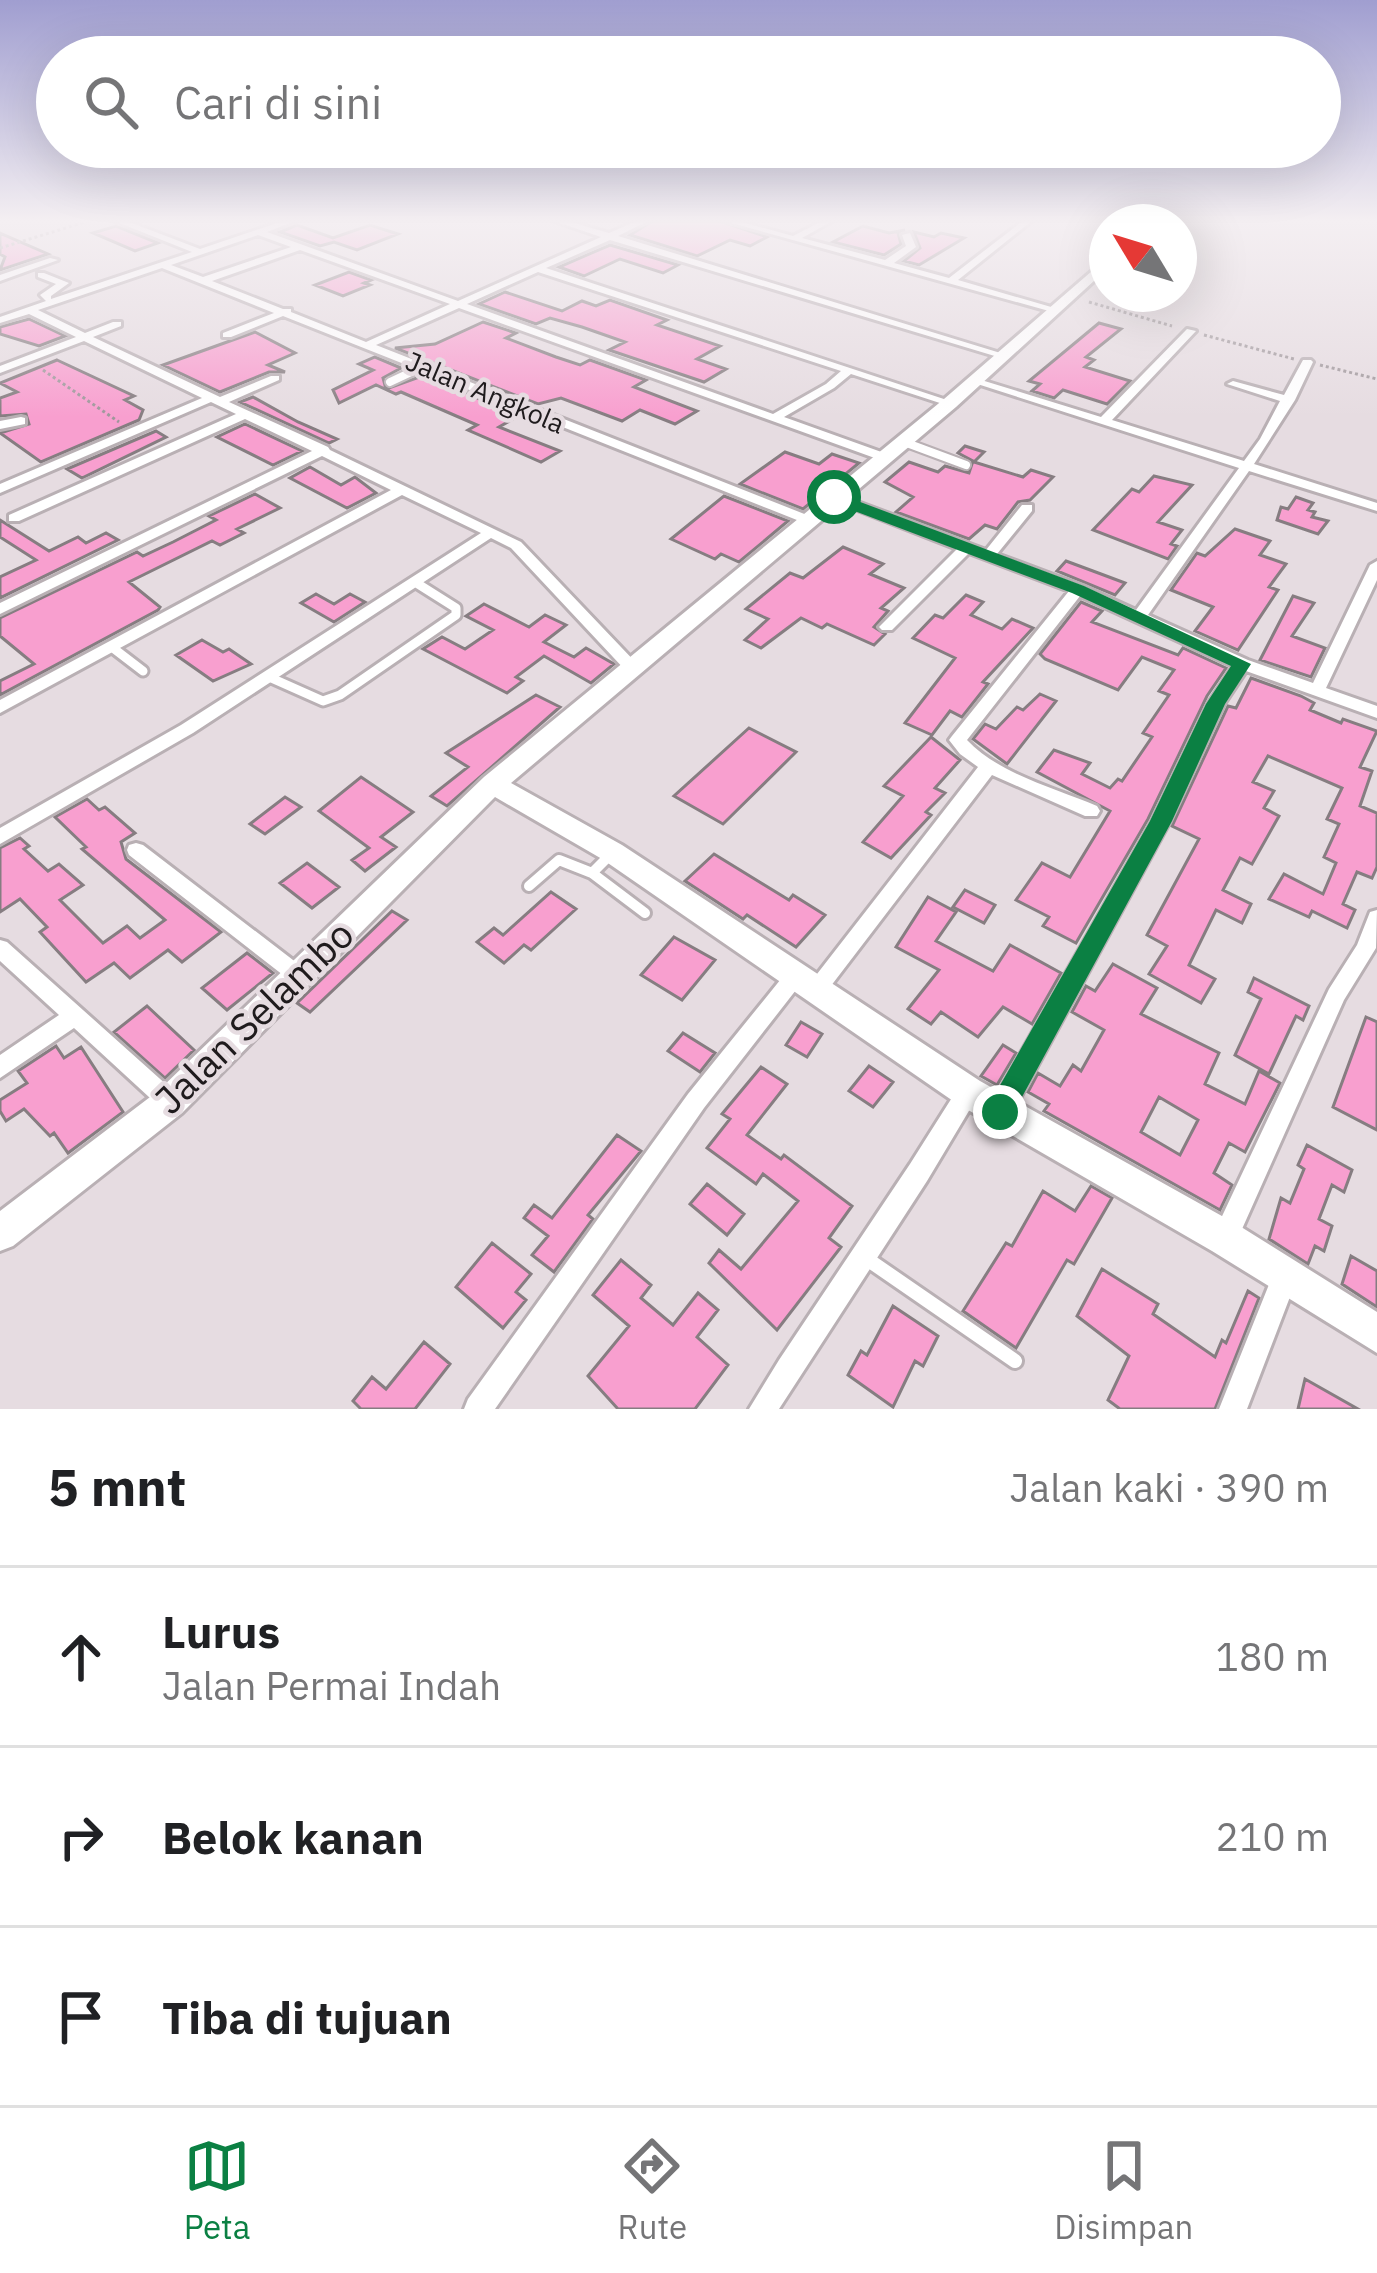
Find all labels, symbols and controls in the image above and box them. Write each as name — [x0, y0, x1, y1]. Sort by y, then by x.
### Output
search box — [36, 36, 1341, 168]
icon: search — [78, 69, 144, 135]
text: Cari di sini — [174, 73, 382, 131]
north arrow — [1089, 204, 1197, 312]
street label: Jalan Angkola — [401, 342, 570, 441]
route start — [807, 470, 861, 524]
street label: Jalan Selambo — [143, 909, 364, 1124]
route end — [973, 1085, 1027, 1139]
text: 5 mnt — [48, 1454, 186, 1520]
text: Jalan kaki · 390 m — [1009, 1462, 1329, 1513]
text: Lurus — [162, 1602, 280, 1660]
icon: ahead — [48, 1624, 114, 1690]
text: 180 m — [1216, 1631, 1329, 1682]
text: Jalan Permai Indah — [162, 1660, 501, 1711]
icon: right — [48, 1804, 114, 1870]
text: Belok kanan — [162, 1808, 424, 1866]
text: 210 m — [1216, 1811, 1329, 1862]
icon: arrive — [48, 1984, 114, 2050]
text: Tiba di tujuan — [162, 1988, 452, 2046]
tab: Peta — [184, 2133, 250, 2248]
tab: Rute — [618, 2133, 687, 2248]
tab: Disimpan — [1054, 2133, 1193, 2248]

